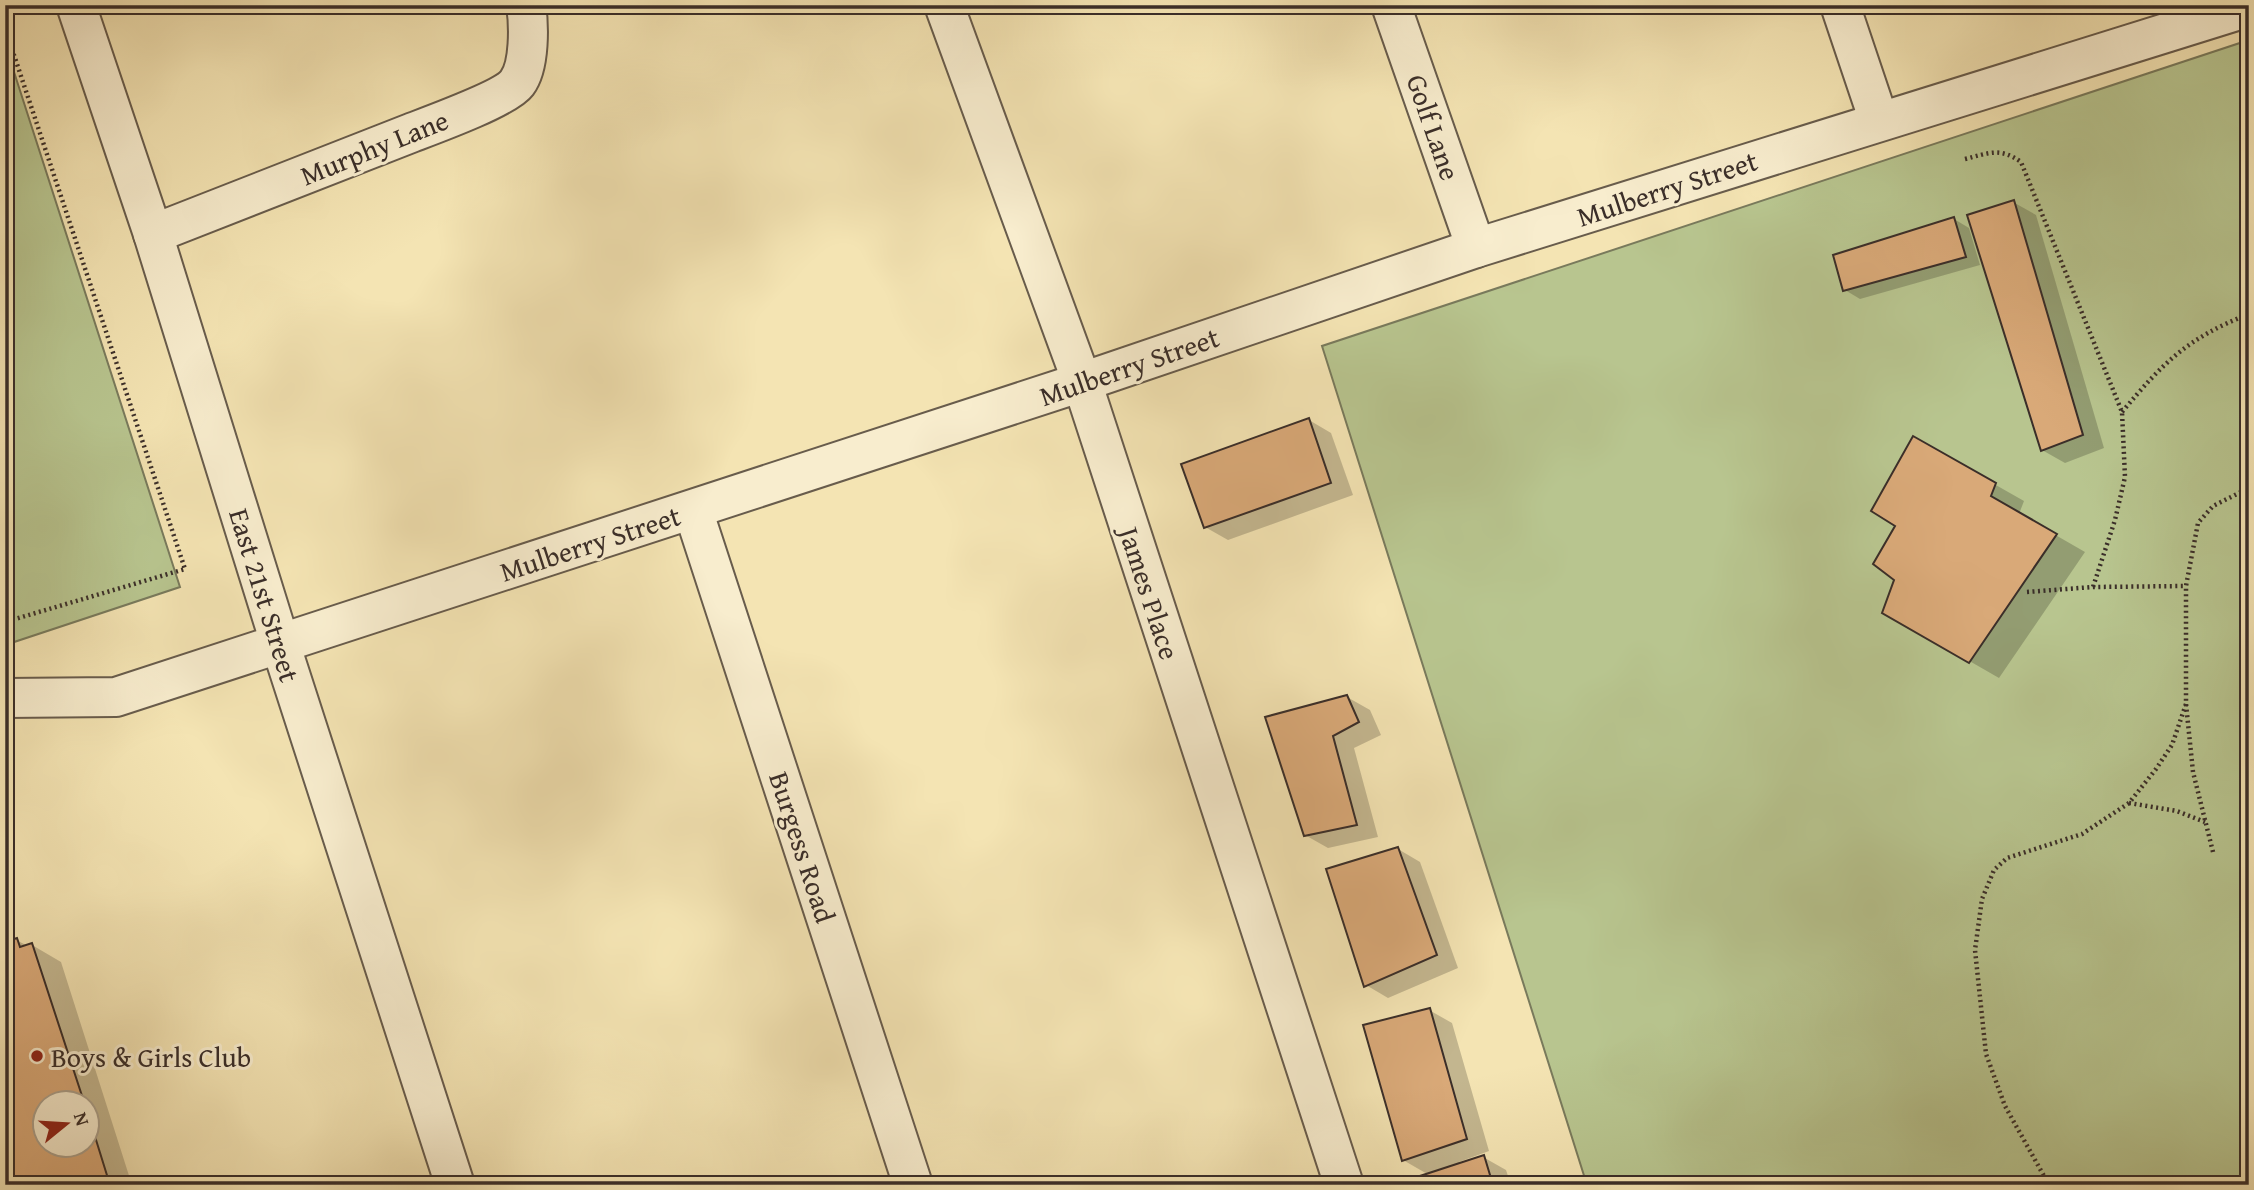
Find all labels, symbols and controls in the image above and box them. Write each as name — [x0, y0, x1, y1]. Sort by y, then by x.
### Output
street label: Golf Lane — [1397, 69, 1471, 185]
street label: Murphy Lane — [294, 99, 454, 195]
street label: Mulberry Street — [1571, 139, 1763, 236]
street label: Mulberry Street — [1034, 316, 1224, 416]
street label: Mulberry Street — [494, 494, 686, 591]
street label: East 21st Street — [219, 503, 311, 687]
street label: James Place — [1108, 519, 1191, 665]
street label: Burgess Road — [759, 766, 847, 928]
place label: Boys & Girls Club — [51, 1036, 251, 1077]
marker: Boys & Girls Club — [29, 1048, 45, 1064]
north arrow — [32, 1088, 102, 1158]
text: N — [67, 1108, 98, 1129]

